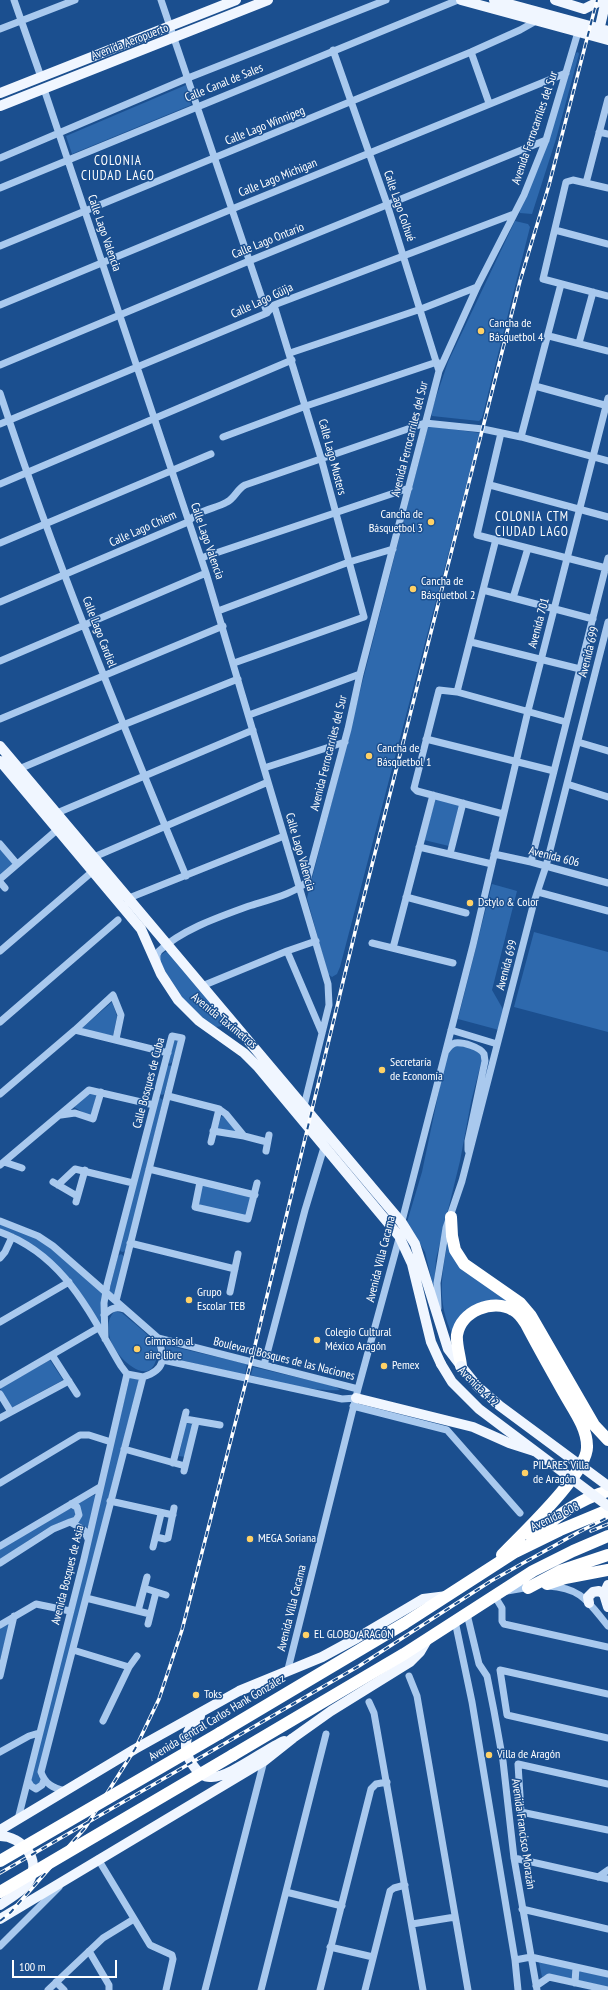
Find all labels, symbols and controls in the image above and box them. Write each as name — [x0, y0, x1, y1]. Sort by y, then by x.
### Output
street label: Avenida Aeropuerto — [89, 21, 171, 63]
street label: Calle Canal de Sales — [183, 61, 265, 105]
street label: Avenida Ferrocarriles del Sur — [509, 70, 561, 186]
street label: Calle Lago Winnipeg — [223, 103, 307, 149]
district label: COLONIA CIUDAD LAGO — [81, 153, 155, 184]
street label: Calle Lago Michigan — [237, 156, 319, 200]
street label: Calle Lago Colhué — [380, 169, 418, 243]
street label: Calle Lago Valencia — [84, 193, 124, 273]
street label: Calle Lago Ontario — [230, 220, 306, 262]
street label: Calle Lago Güija — [229, 280, 295, 322]
place label: Cancha de Básquetbol 4 — [489, 317, 543, 345]
marker: Cancha de Básquetbol 4 — [476, 326, 486, 336]
street label: Avenida Ferrocarriles del Sur — [389, 380, 431, 498]
street label: Calle Lago Musters — [315, 417, 349, 497]
street label: Calle Lago Valencia — [187, 501, 227, 581]
street label: Calle Lago Chiem — [107, 508, 179, 550]
place label: Cancha de Básquetbol 3 — [369, 508, 423, 536]
district label: COLONIA CTM CIUDAD LAGO — [495, 509, 569, 540]
marker: Cancha de Básquetbol 3 — [426, 517, 436, 527]
place label: Cancha de Básquetbol 2 — [421, 575, 475, 603]
marker: Cancha de Básquetbol 2 — [408, 584, 418, 594]
street label: Calle Lago Cardiel — [79, 595, 119, 669]
street label: Avenida 701 — [525, 596, 553, 650]
street label: Avenida 699 — [576, 625, 602, 679]
street label: Avenida Ferrocarriles del Sur — [308, 694, 350, 812]
place label: Cancha de Básquetbol 1 — [377, 742, 431, 770]
marker: Cancha de Básquetbol 1 — [364, 751, 374, 761]
street label: Calle Lago Valencia — [282, 811, 318, 893]
street label: Avenida 606 — [527, 844, 581, 870]
place label: Dstylo & Color — [478, 896, 539, 910]
marker: Dstylo & Color — [465, 898, 475, 908]
street label: Avenida 699 — [493, 938, 521, 992]
street label: Avenida Taxímetros — [188, 990, 260, 1052]
street label: Calle Bosques de Cuba — [130, 1036, 168, 1130]
place label: Secretaría de Economía — [390, 1056, 443, 1084]
marker: Secretaría de Economía — [377, 1065, 387, 1075]
street label: Avenida Villa Cacama — [363, 1214, 399, 1304]
place label: Grupo Escolar TEB — [197, 1286, 245, 1314]
marker: Grupo Escolar TEB — [184, 1295, 194, 1305]
place label: Colegio Cultural México Aragón — [325, 1326, 391, 1354]
street label: Boulevard Bosques de las Naciones — [212, 1334, 356, 1384]
place label: Gimnasio al aire libre — [145, 1335, 193, 1363]
marker: Colegio Cultural México Aragón — [312, 1335, 322, 1345]
marker: Gimnasio al aire libre — [132, 1344, 142, 1354]
place label: Pemex — [392, 1359, 420, 1373]
marker: Pemex — [379, 1361, 389, 1371]
street label: Avenida 412 — [455, 1364, 501, 1410]
place label: PILARES Villa de Aragón — [533, 1459, 589, 1487]
marker: PILARES Villa de Aragón — [520, 1468, 530, 1478]
street label: Avenida 608 — [529, 1500, 581, 1534]
street label: Avenida Bosques de Asia — [49, 1524, 87, 1626]
place label: MEGA Soriana — [258, 1532, 316, 1546]
marker: MEGA Soriana — [245, 1534, 255, 1544]
street label: Avenida Villa Cacama — [274, 1563, 310, 1653]
place label: EL GLOBO ARAGÓN — [314, 1628, 394, 1642]
marker: EL GLOBO ARAGÓN — [301, 1630, 311, 1640]
street label: Avenida Central Carlos Hank González — [146, 1672, 288, 1764]
place label: Toks — [204, 1688, 222, 1702]
marker: Toks — [191, 1690, 201, 1700]
place label: Villa de Aragón — [497, 1748, 560, 1762]
marker: Villa de Aragón — [484, 1750, 494, 1760]
street label: Avenida Francisco Morazán — [508, 1778, 538, 1890]
scale bar — [14, 1952, 119, 1978]
text: 100 m — [19, 1959, 46, 1974]

